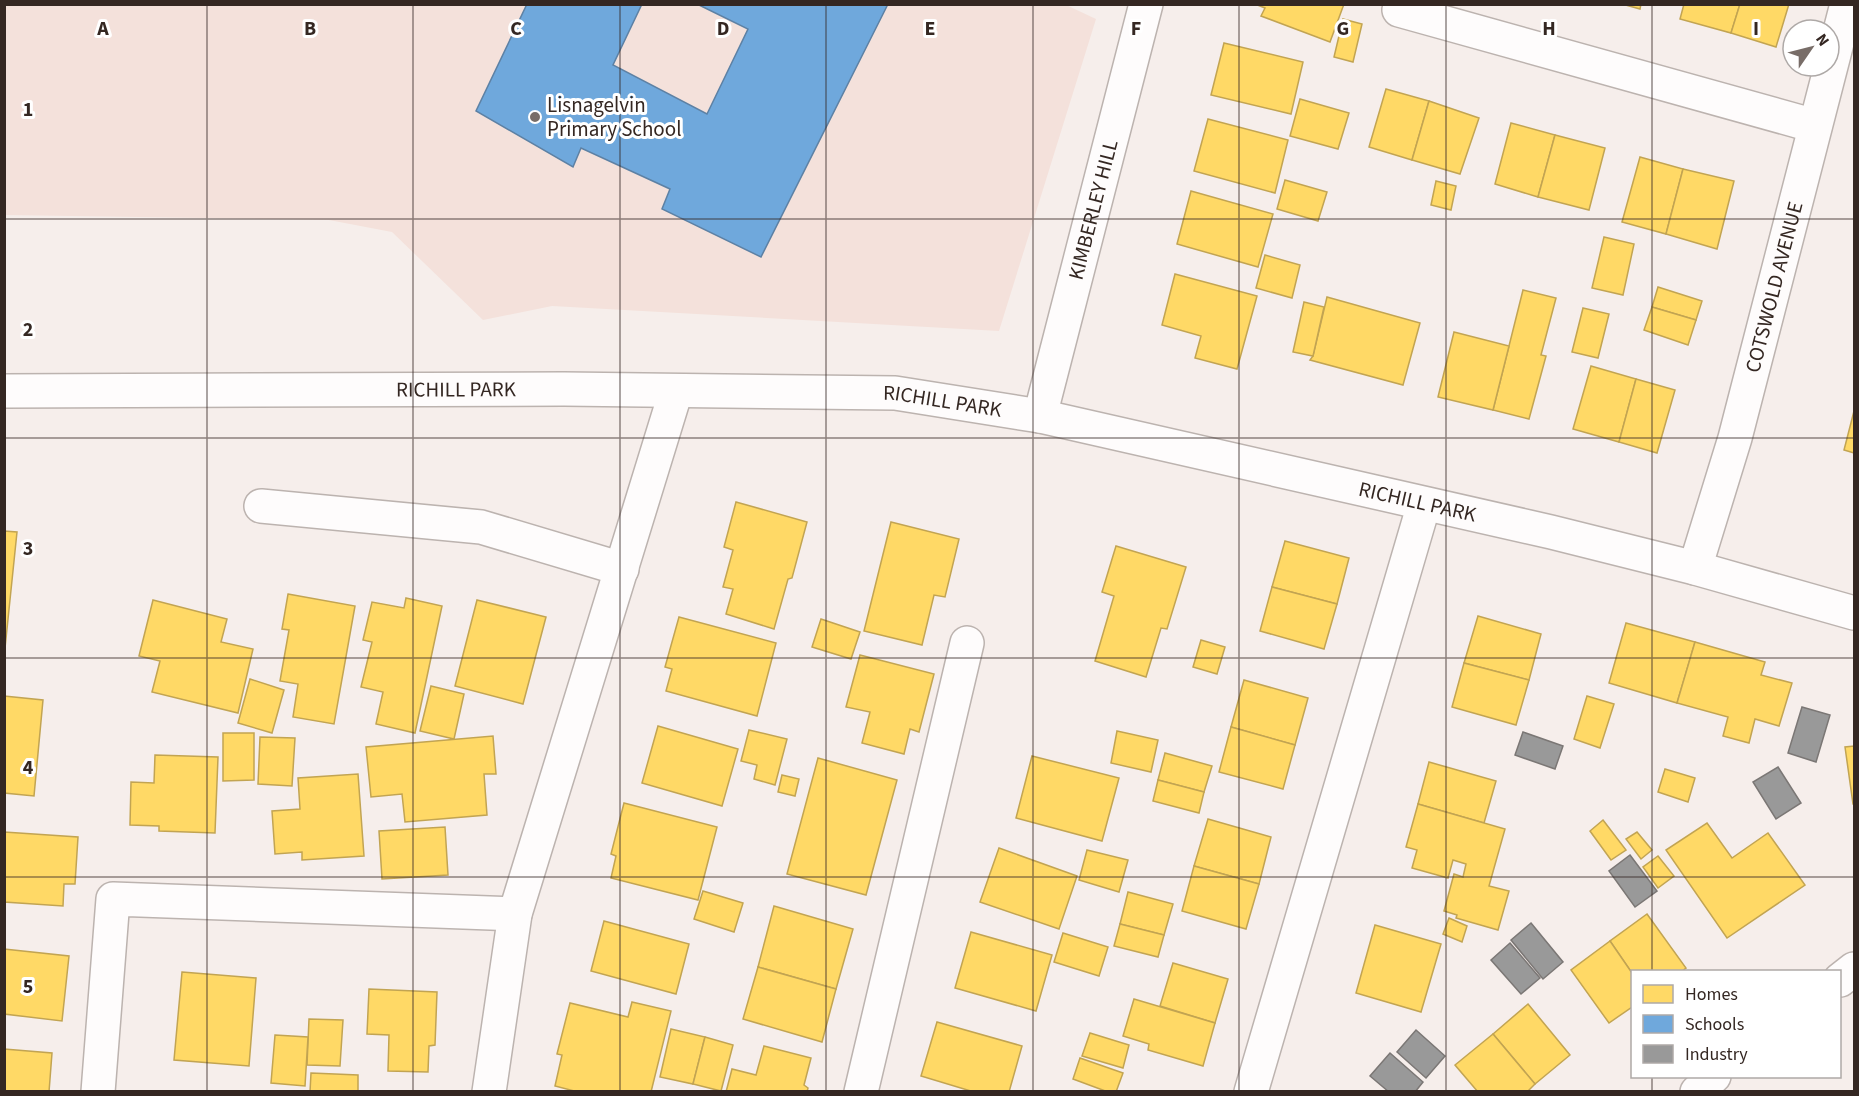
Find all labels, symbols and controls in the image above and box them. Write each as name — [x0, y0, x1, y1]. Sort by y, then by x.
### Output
text: A — [96, 15, 109, 43]
text: B — [304, 15, 316, 43]
text: C — [510, 15, 522, 43]
text: D — [717, 15, 729, 43]
text: E — [925, 15, 935, 43]
text: F — [1131, 15, 1141, 43]
text: G — [1337, 15, 1349, 43]
text: H — [1542, 15, 1556, 43]
text: I — [1753, 15, 1759, 43]
north arrow — [1781, 18, 1841, 78]
text: N — [1810, 29, 1835, 51]
place label: Lisnagelvin Primary School — [547, 90, 682, 144]
text: 1 — [23, 96, 33, 124]
marker: Lisnagelvin Primary School — [528, 110, 542, 124]
street label: KIMBERLEY HILL — [1061, 136, 1125, 283]
street label: COTSWOLD AVENUE — [1738, 198, 1810, 376]
text: 2 — [23, 316, 33, 344]
street label: RICHILL PARK — [396, 374, 517, 405]
street label: RICHILL PARK — [883, 378, 1005, 425]
street label: RICHILL PARK — [1356, 474, 1480, 530]
text: 3 — [23, 535, 33, 563]
text: 4 — [23, 754, 34, 782]
legend — [1631, 970, 1841, 1078]
text: 5 — [23, 973, 33, 1001]
text: Homes — [1685, 982, 1738, 1007]
text: Schools — [1685, 1012, 1744, 1037]
text: Industry — [1685, 1042, 1748, 1067]

